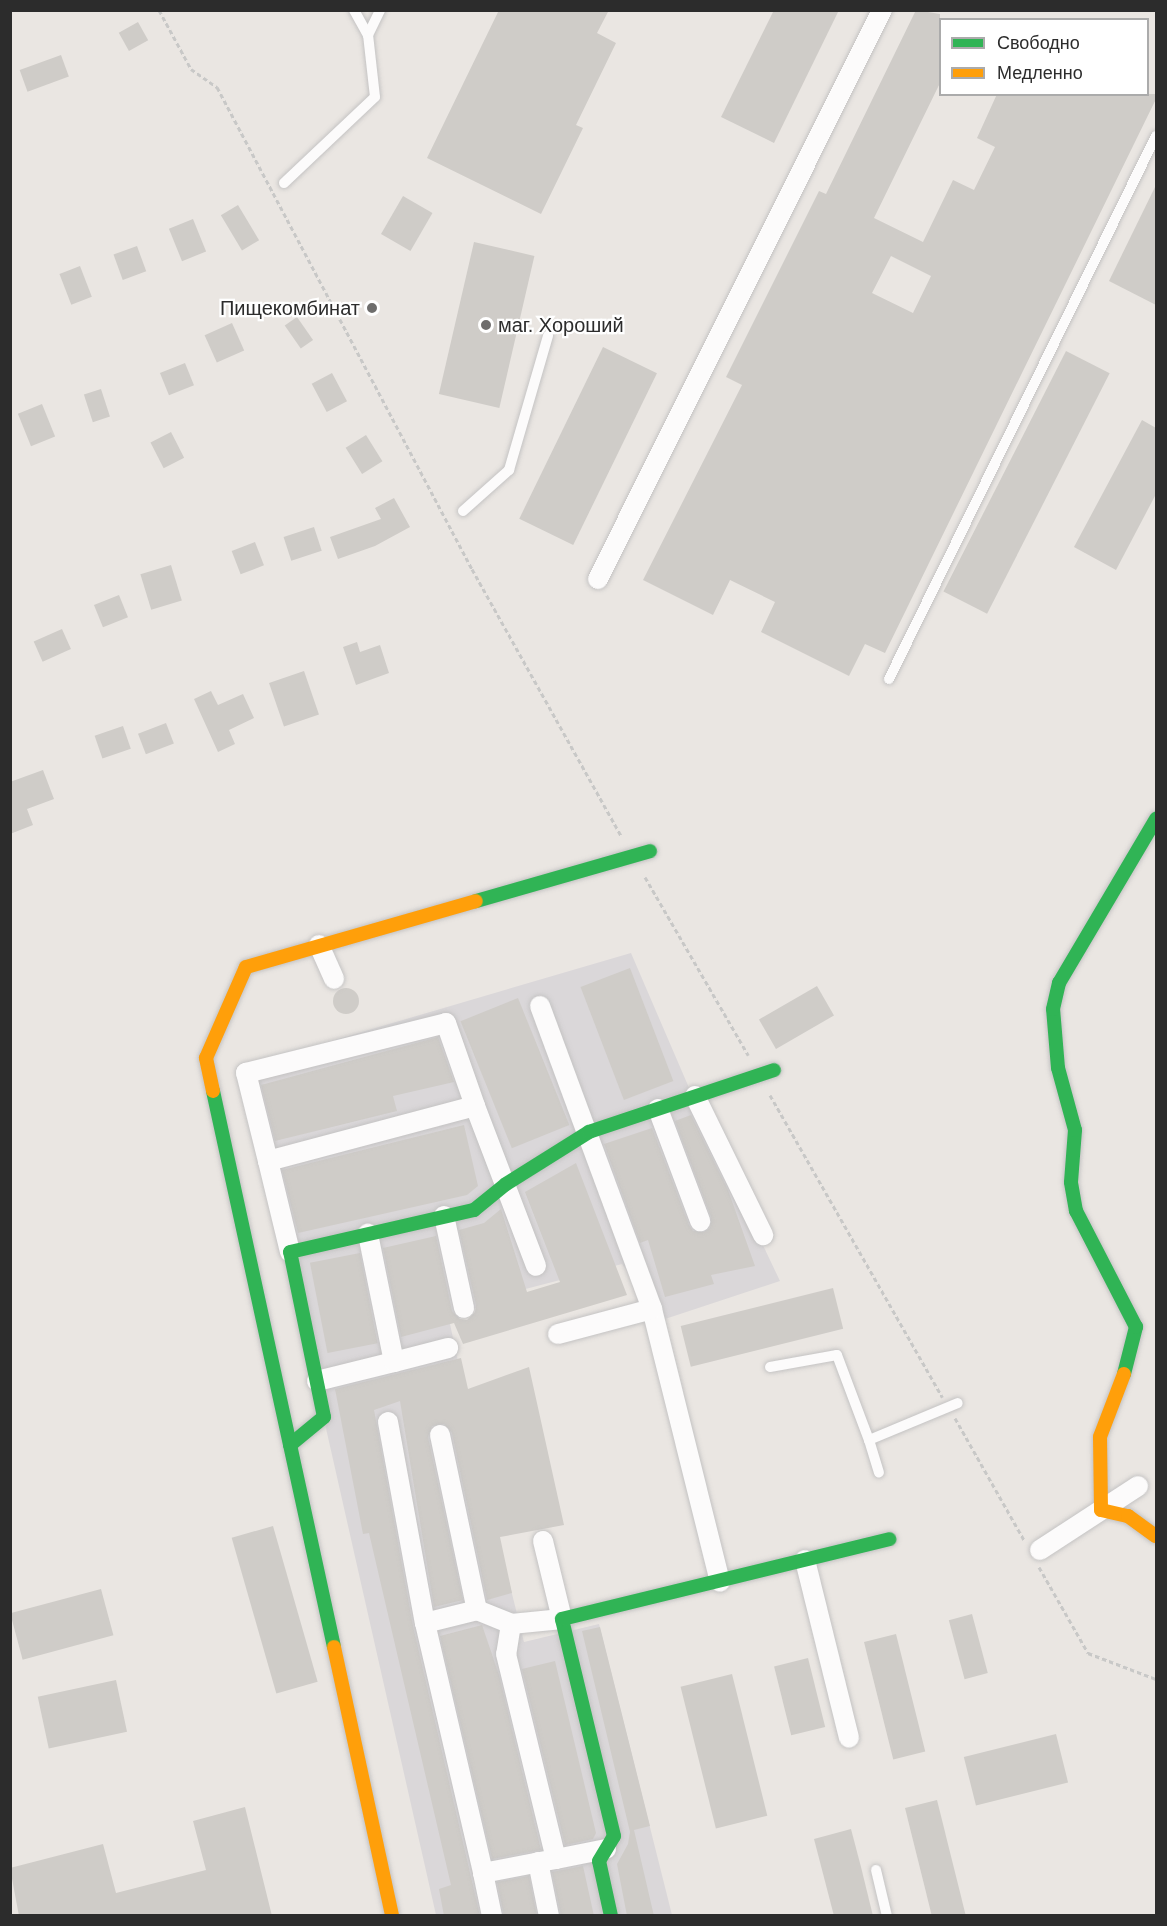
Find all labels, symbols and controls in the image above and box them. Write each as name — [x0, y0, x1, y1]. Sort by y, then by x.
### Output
legend — [939, 18, 1149, 96]
text: Свободно — [997, 33, 1080, 53]
text: Медленно — [997, 63, 1083, 83]
place label: Пищекомбинат — [220, 296, 360, 320]
marker: Пищекомбинат — [365, 301, 379, 315]
place label: маг. Хороший — [498, 313, 624, 337]
marker: маг. Хороший — [479, 318, 493, 332]

